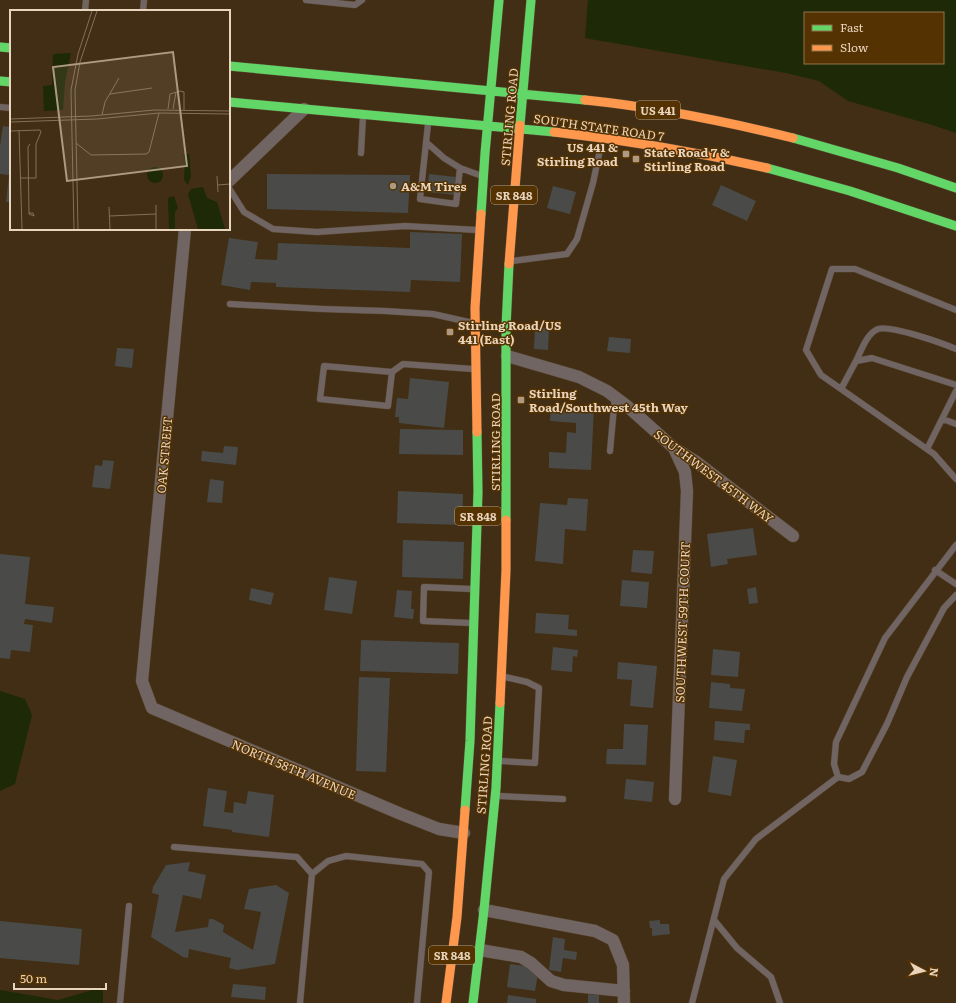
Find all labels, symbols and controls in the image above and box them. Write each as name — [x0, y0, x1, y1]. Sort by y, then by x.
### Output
inset map — [10, 10, 230, 230]
legend — [804, 12, 944, 64]
text: Fast — [840, 18, 864, 36]
text: Slow — [840, 38, 869, 56]
street label: STIRLING ROAD — [496, 67, 522, 167]
road number: US 441 — [636, 101, 680, 119]
street label: SOUTH STATE ROAD 7 — [533, 109, 665, 145]
place label: US 441 & Stirling Road — [537, 138, 618, 170]
place label: State Road 7 & Stirling Road — [644, 143, 730, 175]
marker: US 441 & Stirling Road — [621, 149, 631, 159]
marker: State Road 7 & Stirling Road — [631, 154, 641, 164]
place label: A&M Tires — [401, 177, 467, 195]
marker: A&M Tires — [388, 181, 398, 191]
road number: SR 848 — [491, 186, 537, 204]
place label: Stirling Road/US 441 (East) — [458, 316, 562, 348]
marker: Stirling Road/US 441 (East) — [445, 327, 455, 337]
place label: Stirling Road/Southwest 45th Way — [529, 384, 689, 416]
street label: STIRLING ROAD — [486, 393, 504, 491]
marker: Stirling Road/Southwest 45th Way — [516, 395, 526, 405]
street label: OAK STREET — [152, 416, 176, 494]
street label: SOUTHWEST 45TH WAY — [650, 425, 778, 527]
road number: SR 848 — [455, 507, 501, 525]
street label: SOUTHWEST 59TH COURT — [670, 541, 694, 703]
street label: STIRLING ROAD — [472, 715, 496, 815]
street label: NORTH 58TH AVENUE — [229, 735, 359, 804]
road number: SR 848 — [429, 946, 475, 964]
north arrow — [904, 951, 944, 991]
scale bar — [14, 965, 106, 991]
text: N — [926, 967, 943, 978]
text: 50 m — [20, 969, 47, 987]

